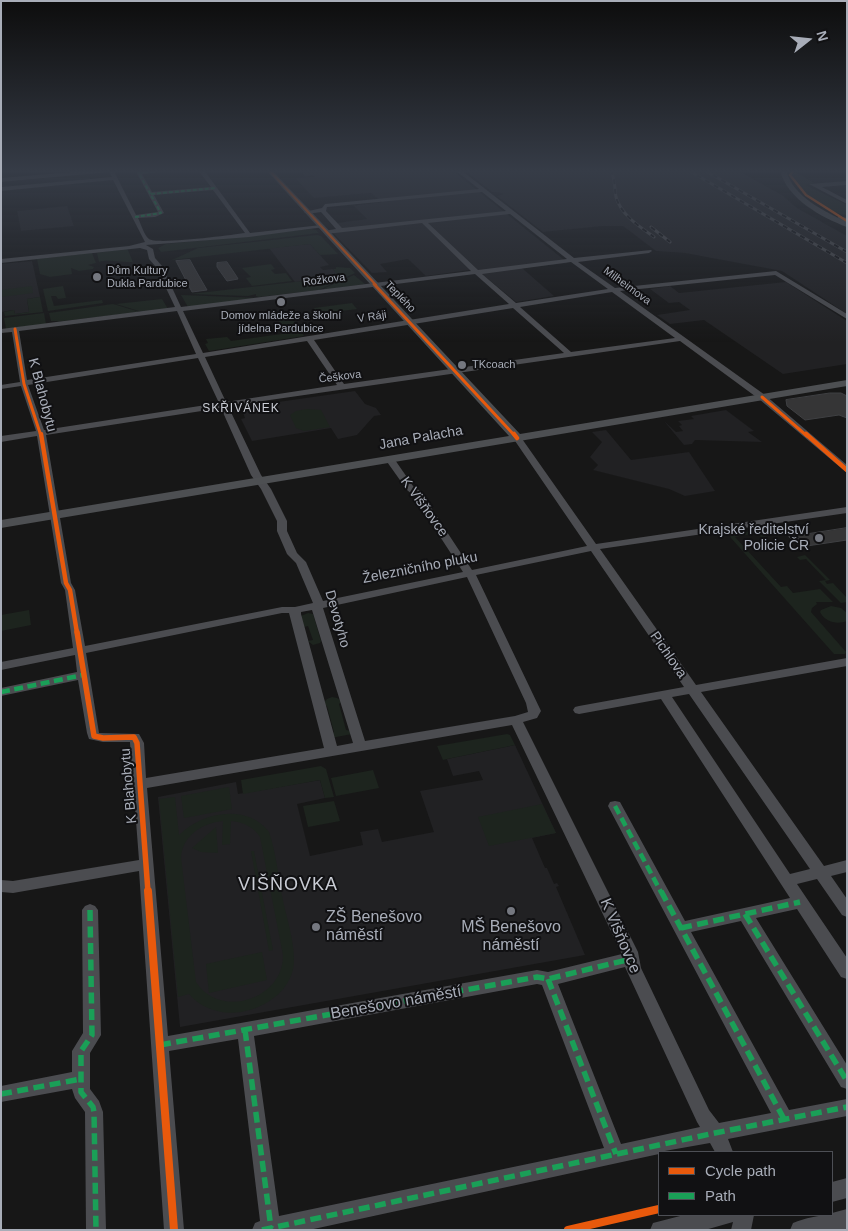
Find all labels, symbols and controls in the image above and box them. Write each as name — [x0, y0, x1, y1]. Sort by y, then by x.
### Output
north arrow — [783, 15, 833, 65]
text: N — [813, 29, 832, 43]
place label: Dům Kultury Dukla Pardubice — [107, 264, 188, 290]
street label: Milheimova — [601, 264, 653, 308]
marker: Dům Kultury Dukla Pardubice — [91, 271, 103, 283]
street label: Rožkova — [302, 271, 346, 289]
street label: Teplého — [382, 279, 418, 315]
marker: Domov mládeže a školní jídelna Pardubice — [275, 296, 287, 308]
street label: V Ráji — [356, 308, 388, 326]
place label: Domov mládeže a školní jídelna Pardubice — [221, 309, 341, 335]
street label: K Blahobytu — [24, 356, 60, 434]
place label: TKcoach — [472, 358, 515, 372]
marker: TKcoach — [456, 359, 468, 371]
street label: Češkova — [318, 368, 362, 386]
district label: SKŘIVÁNEK — [201, 402, 281, 416]
street label: Jana Palacha — [378, 422, 464, 454]
street label: K Višňovce — [397, 474, 451, 540]
place label: Krajské ředitelství Policie ČR — [699, 522, 809, 554]
marker: Krajské ředitelství Policie ČR — [813, 532, 825, 544]
street label: Železničního pluku — [361, 549, 479, 587]
street label: Devotyho — [321, 588, 353, 650]
street label: Pichlova — [646, 629, 690, 681]
street label: K Blahobytu — [117, 748, 141, 824]
district label: VIŠŇOVKA — [237, 874, 339, 896]
street label: K Višňovce — [596, 896, 644, 976]
marker: MŠ Benešovo náměstí — [505, 905, 517, 917]
place label: ZŠ Benešovo náměstí — [326, 908, 422, 946]
place label: MŠ Benešovo náměstí — [461, 918, 561, 956]
marker: ZŠ Benešovo náměstí — [310, 921, 322, 933]
street label: Benešovo náměstí — [329, 982, 463, 1024]
legend — [658, 1151, 833, 1216]
text: Cycle path — [705, 1162, 776, 1179]
text: Path — [705, 1187, 736, 1204]

